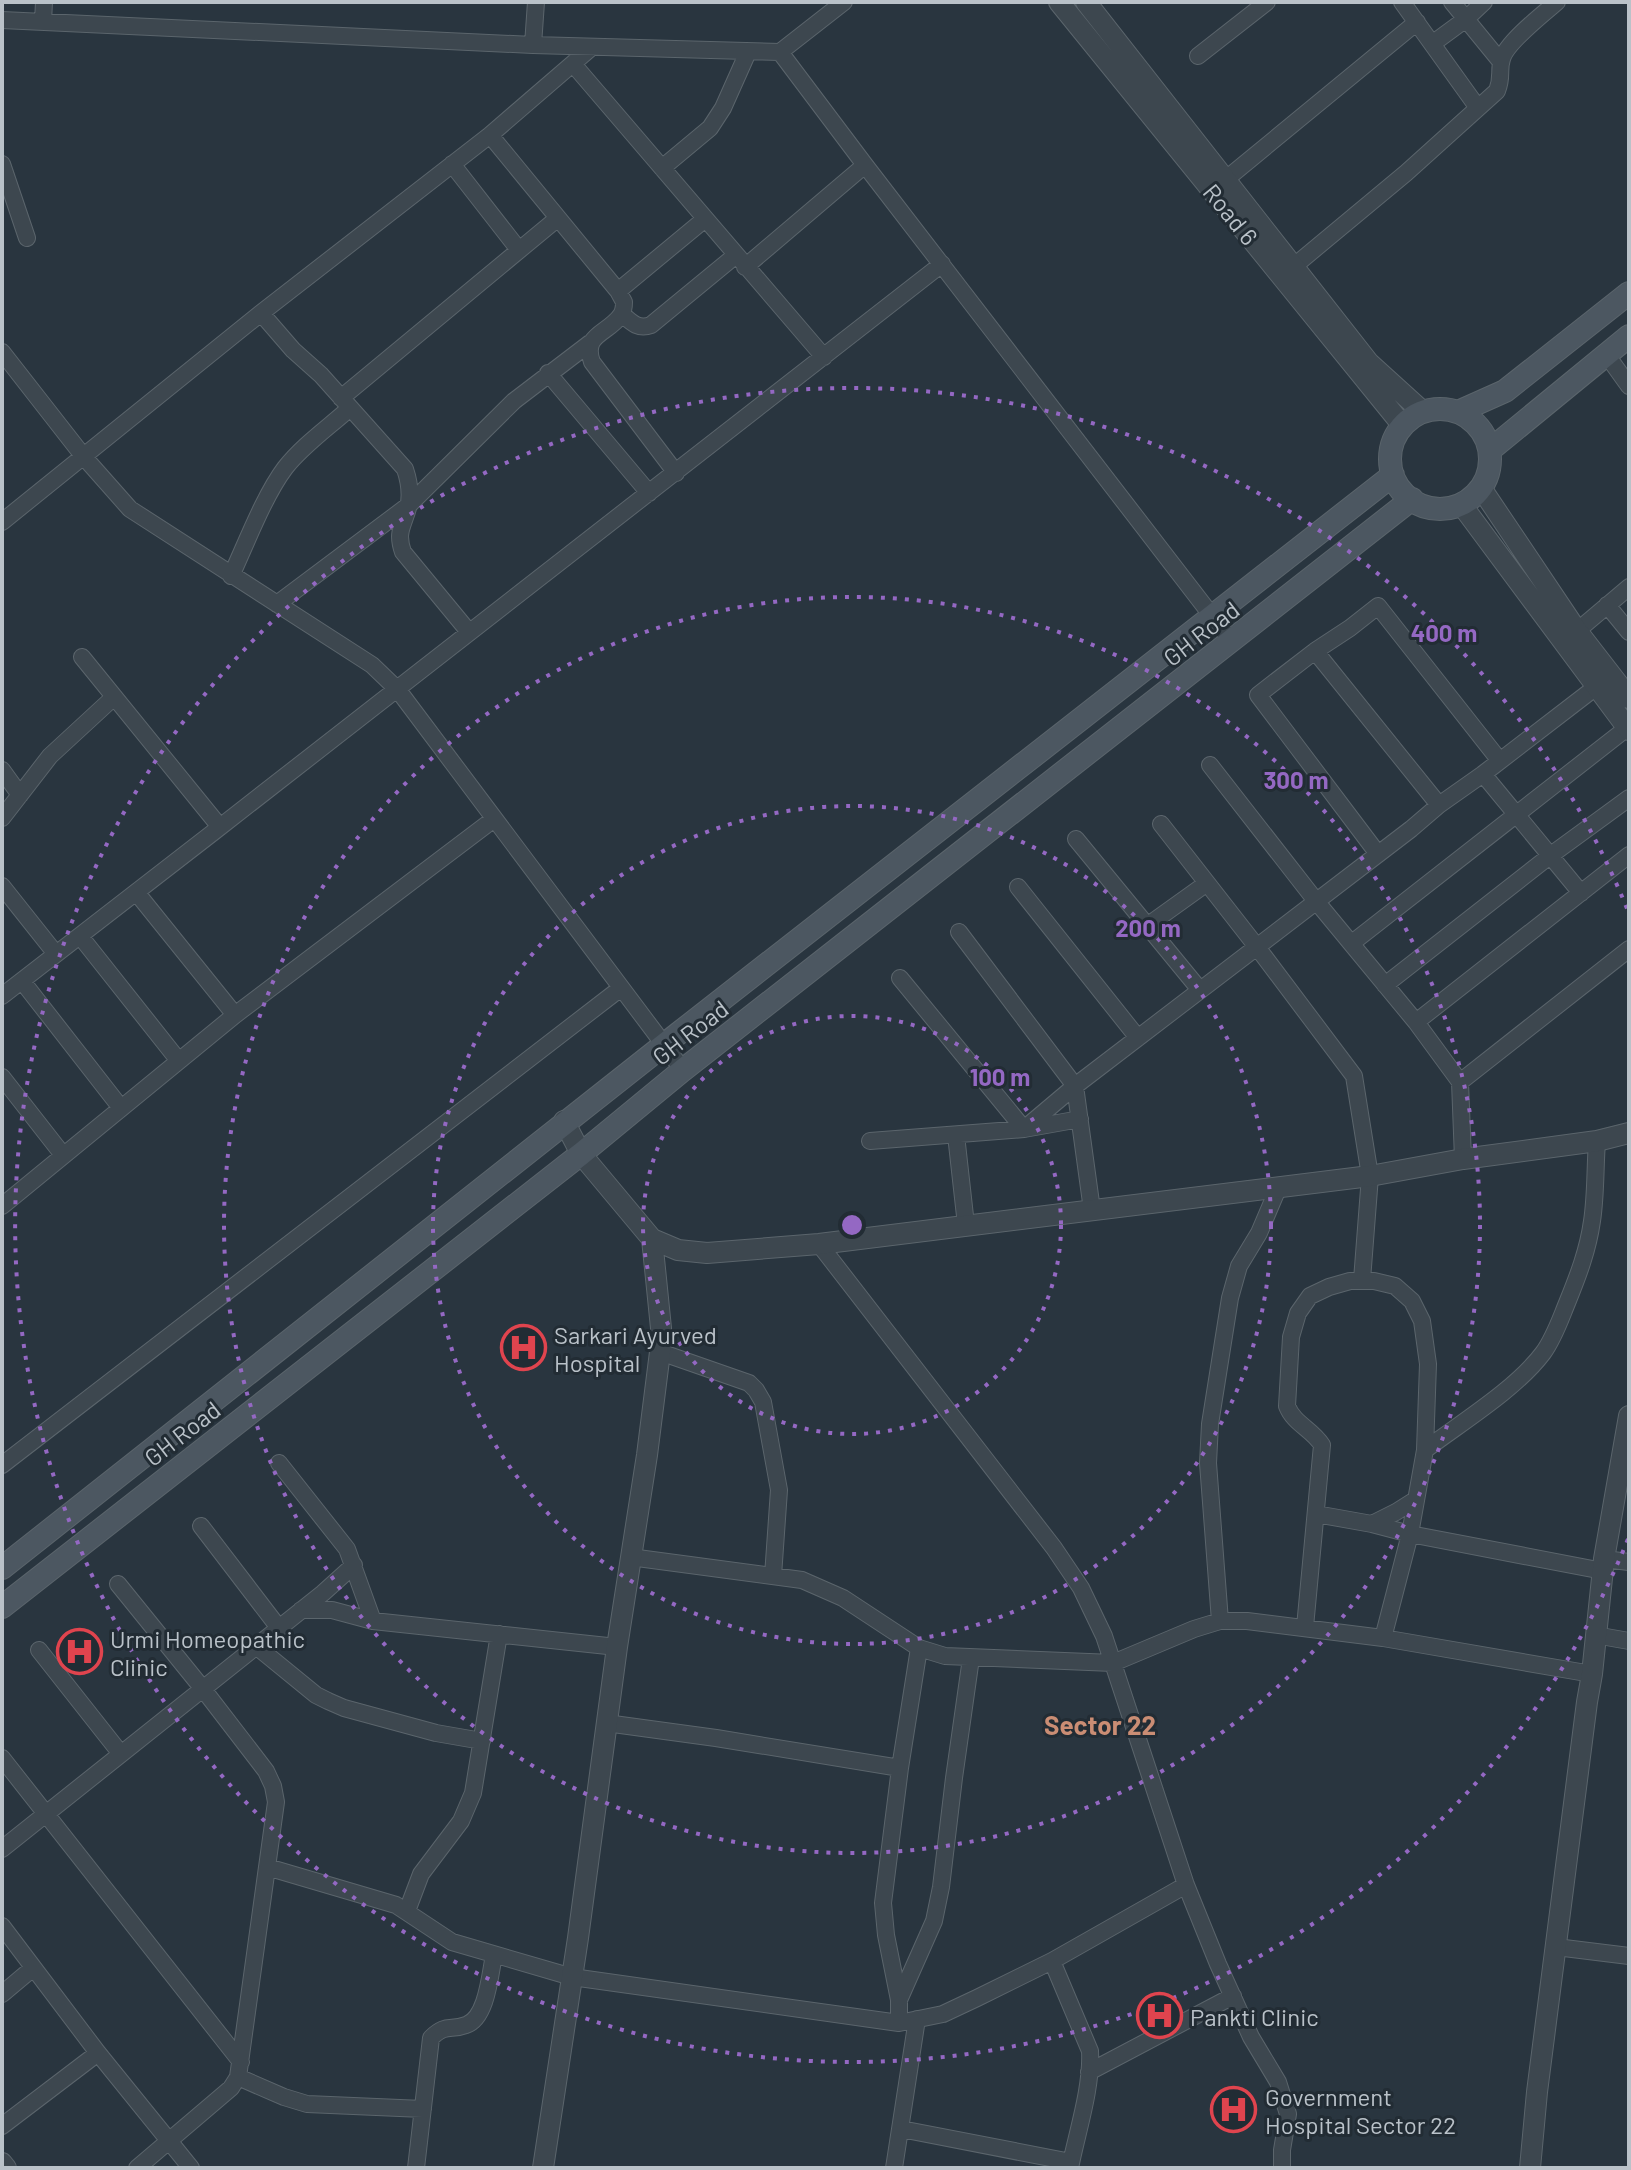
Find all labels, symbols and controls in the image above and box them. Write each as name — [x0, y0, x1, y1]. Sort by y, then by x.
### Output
street label: Road 6 — [1198, 178, 1264, 250]
street label: GH Road — [1157, 594, 1245, 672]
text: 400 m — [1411, 618, 1477, 647]
text: 300 m — [1263, 765, 1329, 794]
text: 200 m — [1115, 913, 1181, 942]
street label: GH Road — [646, 993, 734, 1071]
text: 100 m — [970, 1062, 1030, 1091]
centre of rings — [838, 1211, 866, 1239]
place label: Sarkari Ayurved Hospital — [554, 1320, 717, 1377]
hospital icon: Sarkari Ayurved Hospital — [499, 1324, 547, 1372]
street label: GH Road — [138, 1394, 226, 1472]
place label: Urmi Homeopathic Clinic — [110, 1624, 305, 1681]
hospital icon: Urmi Homeopathic Clinic — [55, 1628, 103, 1676]
district label: Sector 22 — [1044, 1709, 1156, 1740]
hospital icon: Pankti Clinic — [1135, 1992, 1183, 2040]
place label: Pankti Clinic — [1190, 2002, 1319, 2031]
place label: Government Hospital Sector 22 — [1265, 2082, 1456, 2139]
hospital icon: Government Hospital Sector 22 — [1210, 2086, 1258, 2134]

